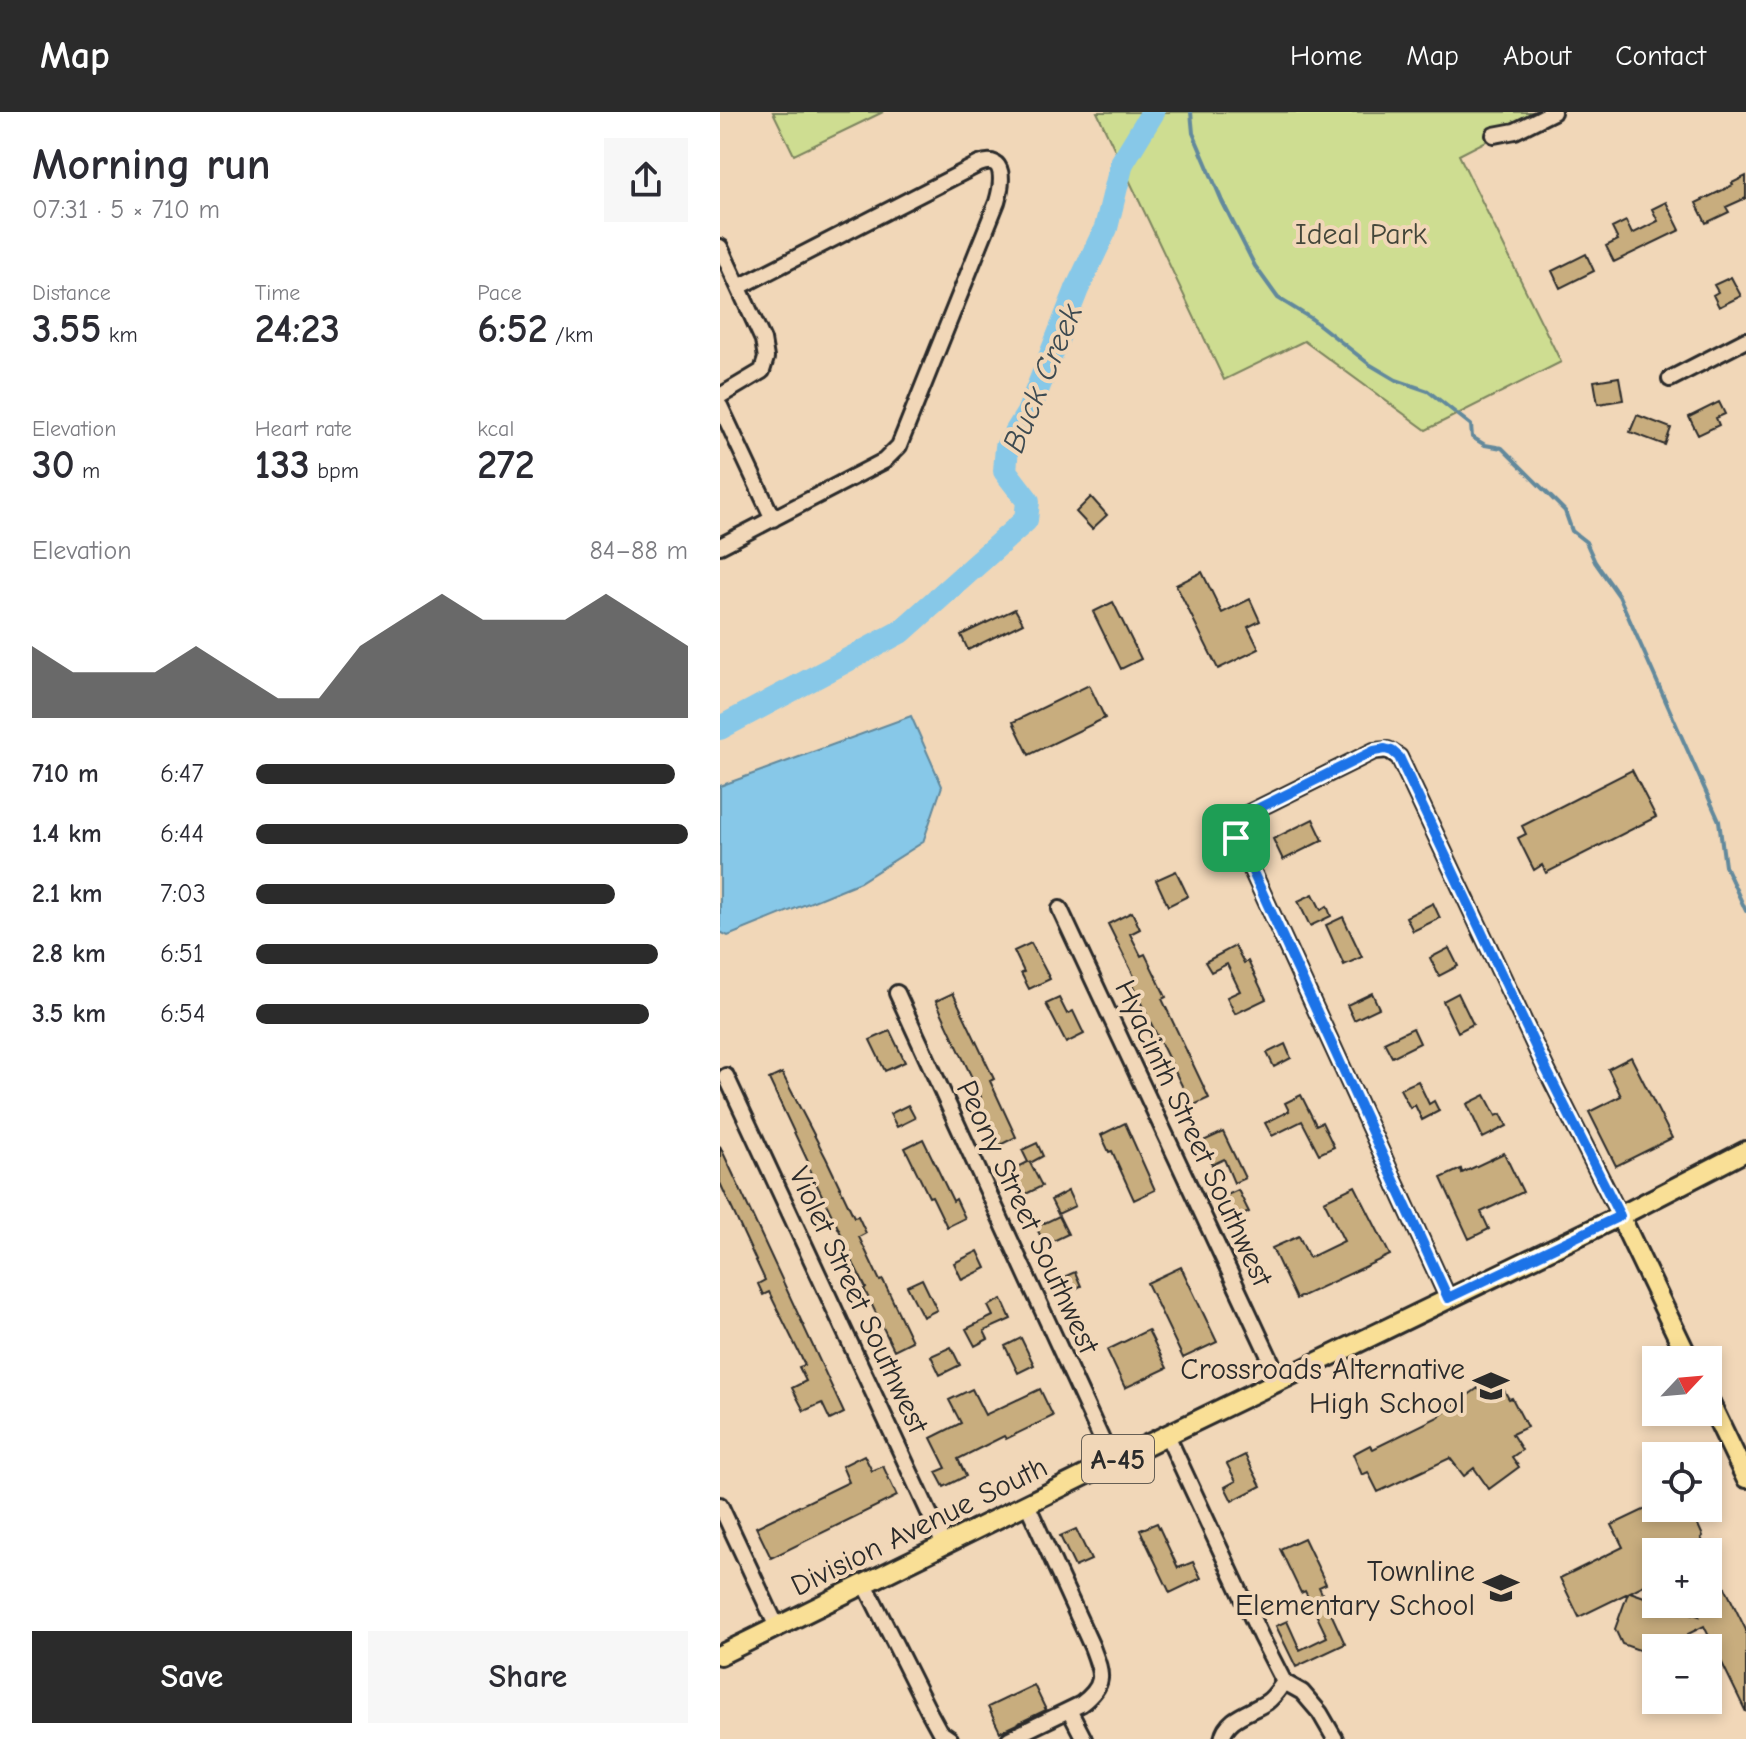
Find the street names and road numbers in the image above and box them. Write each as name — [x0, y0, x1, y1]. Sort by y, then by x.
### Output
street label: Hyacinth Street Southwest — [1107, 975, 1281, 1293]
street label: Peony Street Southwest — [949, 1075, 1107, 1361]
street label: Violet Street Southwest — [781, 1161, 936, 1440]
road number: A-45 — [1082, 1435, 1154, 1483]
street label: Division Avenue South — [785, 1449, 1053, 1604]

